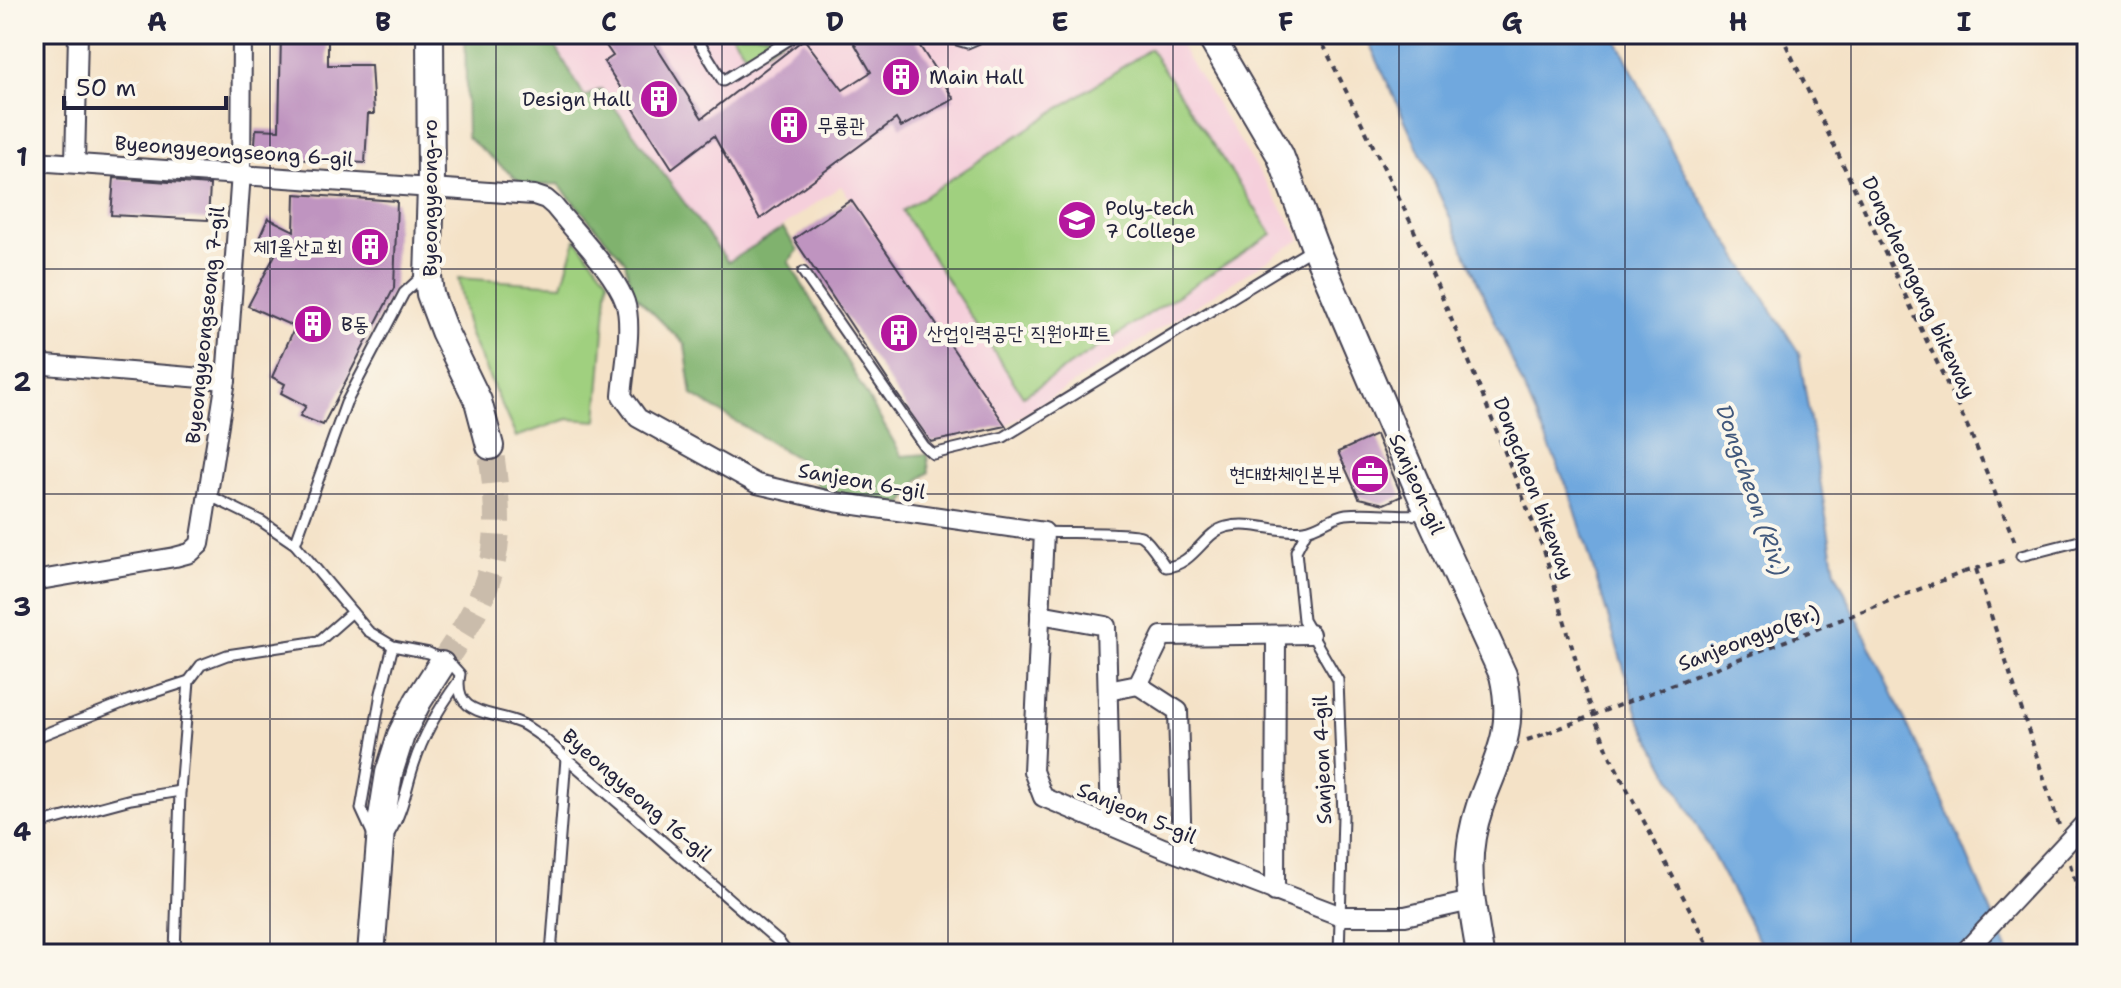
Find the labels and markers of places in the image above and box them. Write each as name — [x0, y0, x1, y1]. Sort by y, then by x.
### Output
building icon: Main Hall — [880, 56, 922, 98]
place label: Main Hall — [929, 64, 1024, 90]
building icon: Design Hall — [638, 78, 680, 120]
place label: Design Hall — [522, 86, 631, 112]
building icon: 무룡관 — [768, 104, 810, 146]
place label: 무룡관 — [817, 112, 865, 138]
place label: Poly-tech 7 College — [1105, 195, 1196, 244]
school or university icon: Poly-tech 7 College — [1056, 199, 1098, 241]
building icon: 제1울산교회 — [349, 226, 391, 268]
place label: 제1울산교회 — [253, 234, 342, 260]
building icon: B동 — [292, 303, 334, 345]
place label: B동 — [341, 311, 369, 337]
building icon: 산업인력공단 직원아파트 — [878, 312, 920, 354]
place label: 산업인력공단 직원아파트 — [927, 320, 1111, 346]
office icon: 현대화체인본부 — [1349, 453, 1391, 495]
place label: 현대화체인본부 — [1229, 461, 1342, 487]

